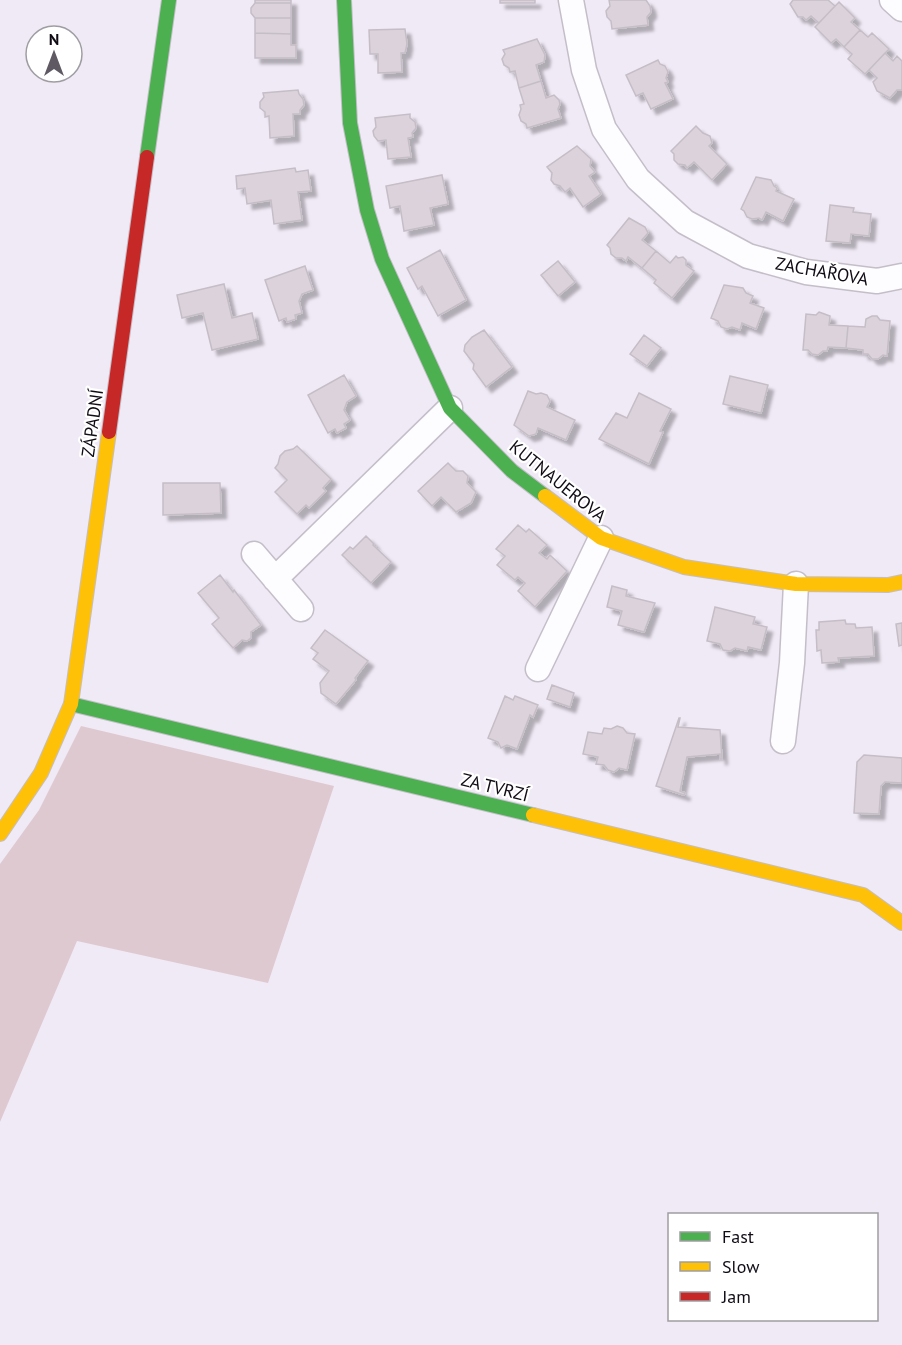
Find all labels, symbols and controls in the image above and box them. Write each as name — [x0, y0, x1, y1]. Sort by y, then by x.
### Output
north arrow — [24, 24, 84, 84]
text: N — [49, 29, 59, 49]
street label: ZACHAŘOVA — [774, 251, 871, 291]
street label: ZÁPADNÍ — [76, 387, 108, 459]
street label: KUTNAUEROVA — [505, 435, 612, 527]
street label: ZA TVRZÍ — [459, 767, 532, 807]
legend — [668, 1213, 878, 1321]
text: Fast — [722, 1225, 754, 1248]
text: Slow — [722, 1255, 760, 1278]
text: Jam — [721, 1285, 751, 1308]

